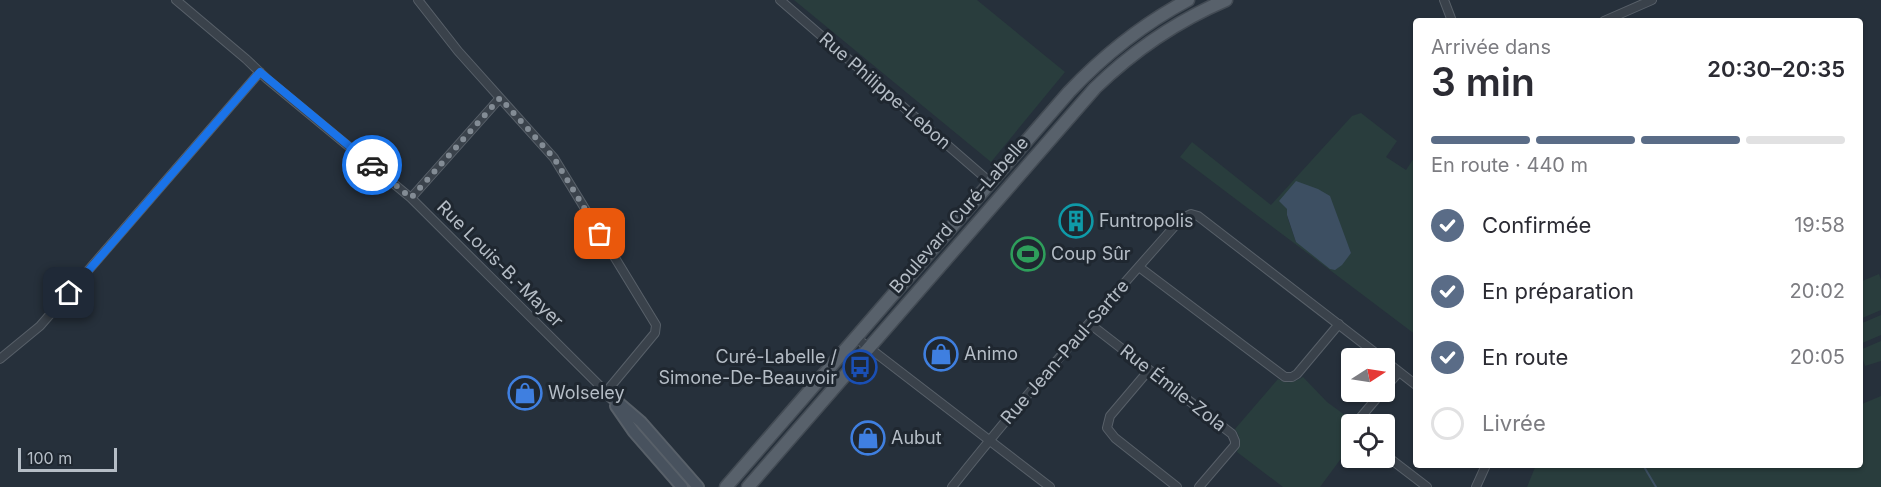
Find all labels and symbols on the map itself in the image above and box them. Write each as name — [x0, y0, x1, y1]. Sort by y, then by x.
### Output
street label: Rue Philippe-Lebon — [815, 28, 955, 153]
street label: Boulevard Curé-Labelle — [885, 132, 1032, 297]
courier — [342, 135, 402, 195]
street label: Rue Louis-B.-Mayer — [433, 196, 568, 331]
building icon: Funtropolis — [1058, 203, 1094, 239]
pin — [574, 208, 625, 259]
place label: Funtropolis — [1099, 210, 1194, 231]
sports icon: Coup Sûr — [1010, 236, 1046, 272]
place label: Coup Sûr — [1051, 243, 1131, 264]
pin — [43, 267, 94, 318]
street label: Rue Jean-Paul-Sartre — [996, 275, 1133, 428]
shop icon: Animo — [923, 336, 959, 372]
street label: Rue Émile-Zola — [1116, 339, 1231, 435]
place label: Animo — [964, 343, 1018, 364]
place label: Curé-Labelle / Simone-De-Beauvoir — [658, 346, 838, 388]
north arrow — [1341, 348, 1395, 402]
bus stop icon: Curé-Labelle / Simone-De-Beauvoir — [842, 349, 878, 385]
shop icon: Wolseley — [507, 375, 543, 411]
place label: Wolseley — [548, 382, 625, 403]
shop icon: Aubut — [850, 420, 886, 456]
place label: Aubut — [891, 427, 942, 448]
scale bar — [18, 445, 117, 472]

